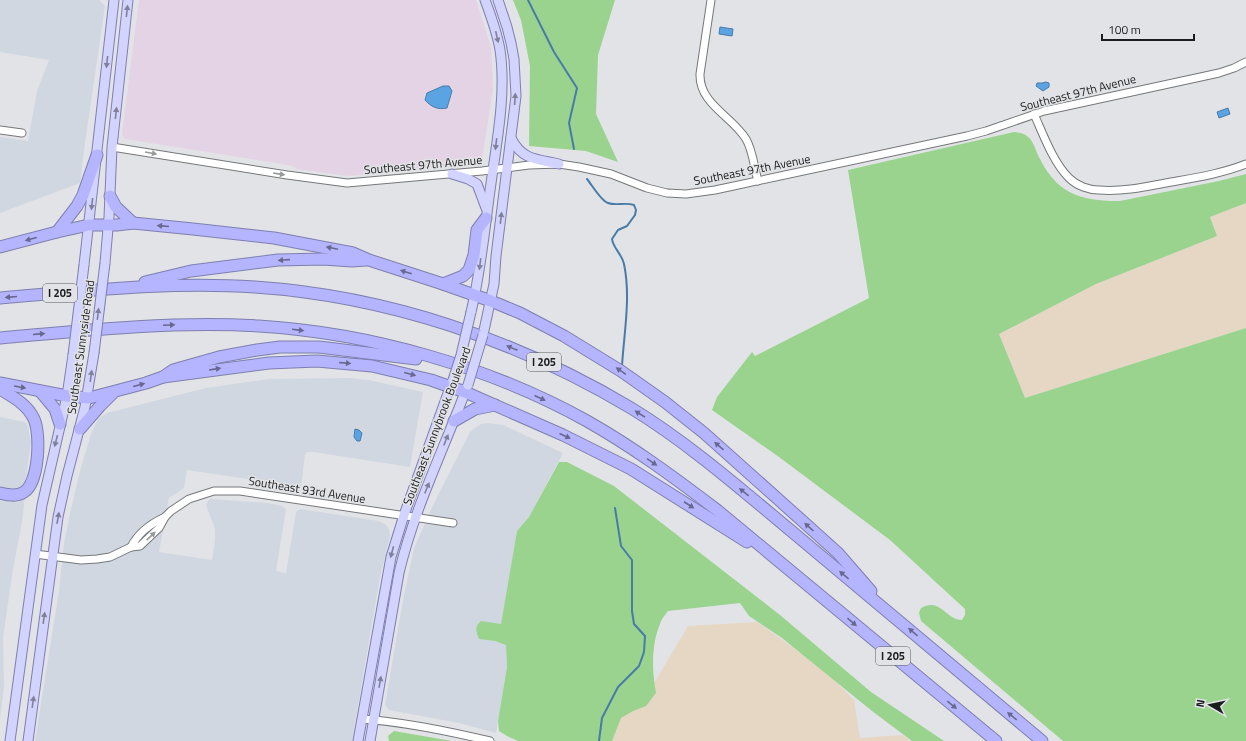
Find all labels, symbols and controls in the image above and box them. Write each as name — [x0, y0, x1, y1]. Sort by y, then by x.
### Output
one-way arrow — [124, 5, 130, 17]
scale bar — [1102, 16, 1194, 42]
text: 100 m — [1108, 20, 1141, 39]
one-way arrow — [495, 31, 501, 43]
one-way arrow — [104, 56, 110, 68]
street label: Southeast 97th Avenue — [1018, 69, 1138, 116]
one-way arrow — [512, 93, 519, 105]
one-way arrow — [113, 107, 119, 119]
one-way arrow — [493, 138, 499, 150]
street label: Southeast 97th Avenue — [692, 149, 812, 190]
one-way arrow — [145, 150, 157, 156]
street label: Southeast 97th Avenue — [363, 150, 483, 179]
one-way arrow — [273, 171, 285, 177]
one-way arrow — [88, 198, 95, 210]
one-way arrow — [497, 212, 504, 224]
one-way arrow — [157, 223, 169, 229]
one-way arrow — [24, 236, 36, 242]
one-way arrow — [325, 245, 338, 251]
one-way arrow — [278, 256, 290, 263]
one-way arrow — [477, 258, 483, 270]
one-way arrow — [400, 269, 412, 275]
street label: Southeast Sunnyside Road — [62, 279, 99, 415]
road number: I 205 — [43, 284, 77, 302]
one-way arrow — [5, 294, 17, 301]
one-way arrow — [95, 308, 102, 320]
one-way arrow — [163, 322, 176, 328]
one-way arrow — [292, 327, 304, 333]
one-way arrow — [33, 331, 45, 338]
street label: Southeast Sunnybrook Boulevard — [398, 344, 476, 508]
one-way arrow — [506, 345, 518, 351]
road number: I 205 — [527, 353, 561, 371]
one-way arrow — [339, 360, 351, 367]
one-way arrow — [209, 366, 221, 372]
one-way arrow — [616, 368, 627, 375]
one-way arrow — [88, 369, 94, 382]
one-way arrow — [404, 372, 417, 378]
one-way arrow — [133, 382, 145, 388]
one-way arrow — [14, 384, 26, 390]
one-way arrow — [534, 395, 545, 401]
one-way arrow — [635, 410, 645, 418]
one-way arrow — [560, 433, 571, 439]
one-way arrow — [444, 434, 450, 446]
one-way arrow — [53, 435, 59, 447]
one-way arrow — [714, 441, 724, 450]
one-way arrow — [647, 458, 658, 466]
street label: Southeast 93rd Avenue — [247, 471, 367, 508]
one-way arrow — [424, 483, 430, 494]
one-way arrow — [738, 488, 749, 497]
one-way arrow — [684, 501, 694, 509]
one-way arrow — [55, 512, 61, 524]
one-way arrow — [804, 522, 814, 532]
one-way arrow — [146, 531, 156, 540]
one-way arrow — [389, 547, 395, 559]
one-way arrow — [839, 571, 850, 580]
one-way arrow — [40, 612, 47, 624]
one-way arrow — [847, 618, 857, 627]
one-way arrow — [908, 628, 918, 637]
road number: I 205 — [876, 647, 910, 665]
one-way arrow — [377, 676, 383, 688]
north arrow — [1190, 685, 1230, 725]
one-way arrow — [30, 696, 36, 708]
text: N — [1192, 698, 1209, 708]
one-way arrow — [947, 700, 958, 709]
one-way arrow — [1007, 712, 1018, 721]

